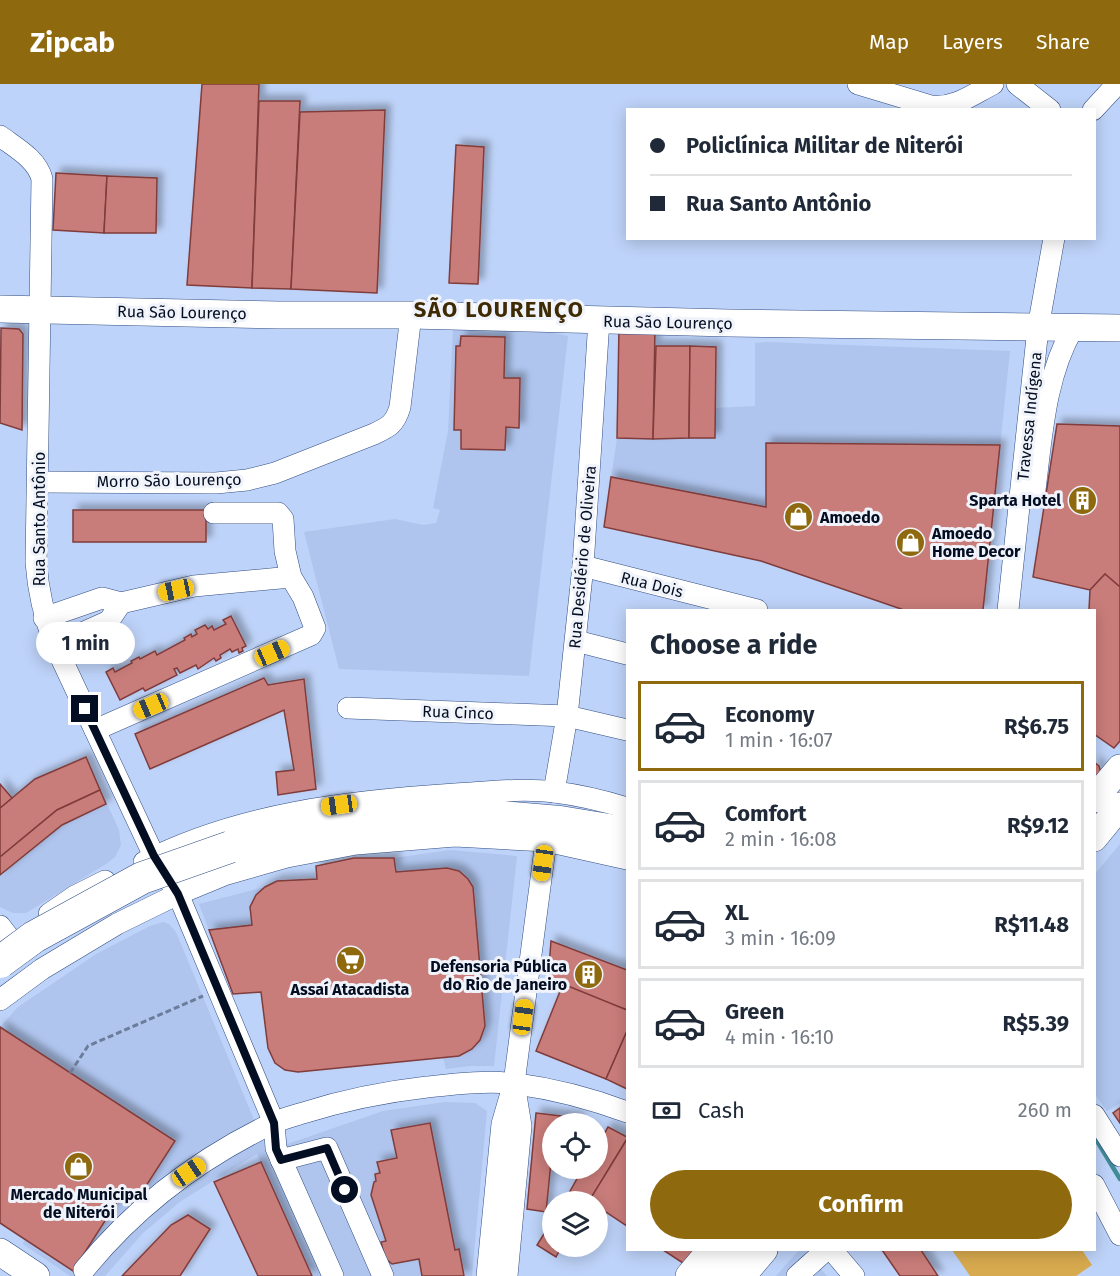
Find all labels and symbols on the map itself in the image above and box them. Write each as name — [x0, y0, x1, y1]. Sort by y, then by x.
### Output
district label: SÃO LOURENÇO — [414, 296, 584, 323]
street label: Rua São Lourenço — [117, 302, 247, 324]
street label: Rua São Lourenço — [603, 312, 733, 334]
street label: Travessa Indígena — [1013, 351, 1046, 481]
street label: Rua Santo Antônio — [30, 452, 49, 586]
street label: Rua Desidério de Oliveira — [565, 465, 600, 649]
street label: Morro São Lourenço — [96, 470, 242, 492]
building icon: Sparta Hotel — [1066, 484, 1098, 516]
place label: Sparta Hotel — [969, 491, 1061, 510]
shop icon: Amoedo — [783, 501, 815, 533]
place label: Amoedo — [819, 508, 880, 527]
place label: Amoedo Home Decor — [931, 524, 1021, 561]
shop icon: Amoedo Home Decor — [895, 526, 927, 558]
street label: Rua Dois — [619, 568, 685, 601]
car — [157, 577, 195, 603]
callout: 1 min — [36, 622, 134, 664]
car — [252, 637, 292, 669]
car — [131, 691, 171, 721]
route end — [71, 695, 98, 722]
street label: Rua Cinco — [422, 702, 494, 723]
car — [320, 794, 358, 816]
car — [532, 844, 554, 882]
supermarket icon: Assaí Atacadista — [334, 945, 366, 977]
place label: Defensoria Pública do Rio de Janeiro — [430, 957, 567, 994]
building icon: Defensoria Pública do Rio de Janeiro — [572, 959, 604, 991]
place label: Assaí Atacadista — [290, 980, 410, 999]
car — [512, 998, 534, 1036]
shop icon: Mercado Municipal de Niterói — [63, 1150, 95, 1182]
car — [169, 1154, 209, 1190]
route start — [331, 1176, 358, 1203]
place label: Mercado Municipal de Niterói — [11, 1185, 148, 1222]

